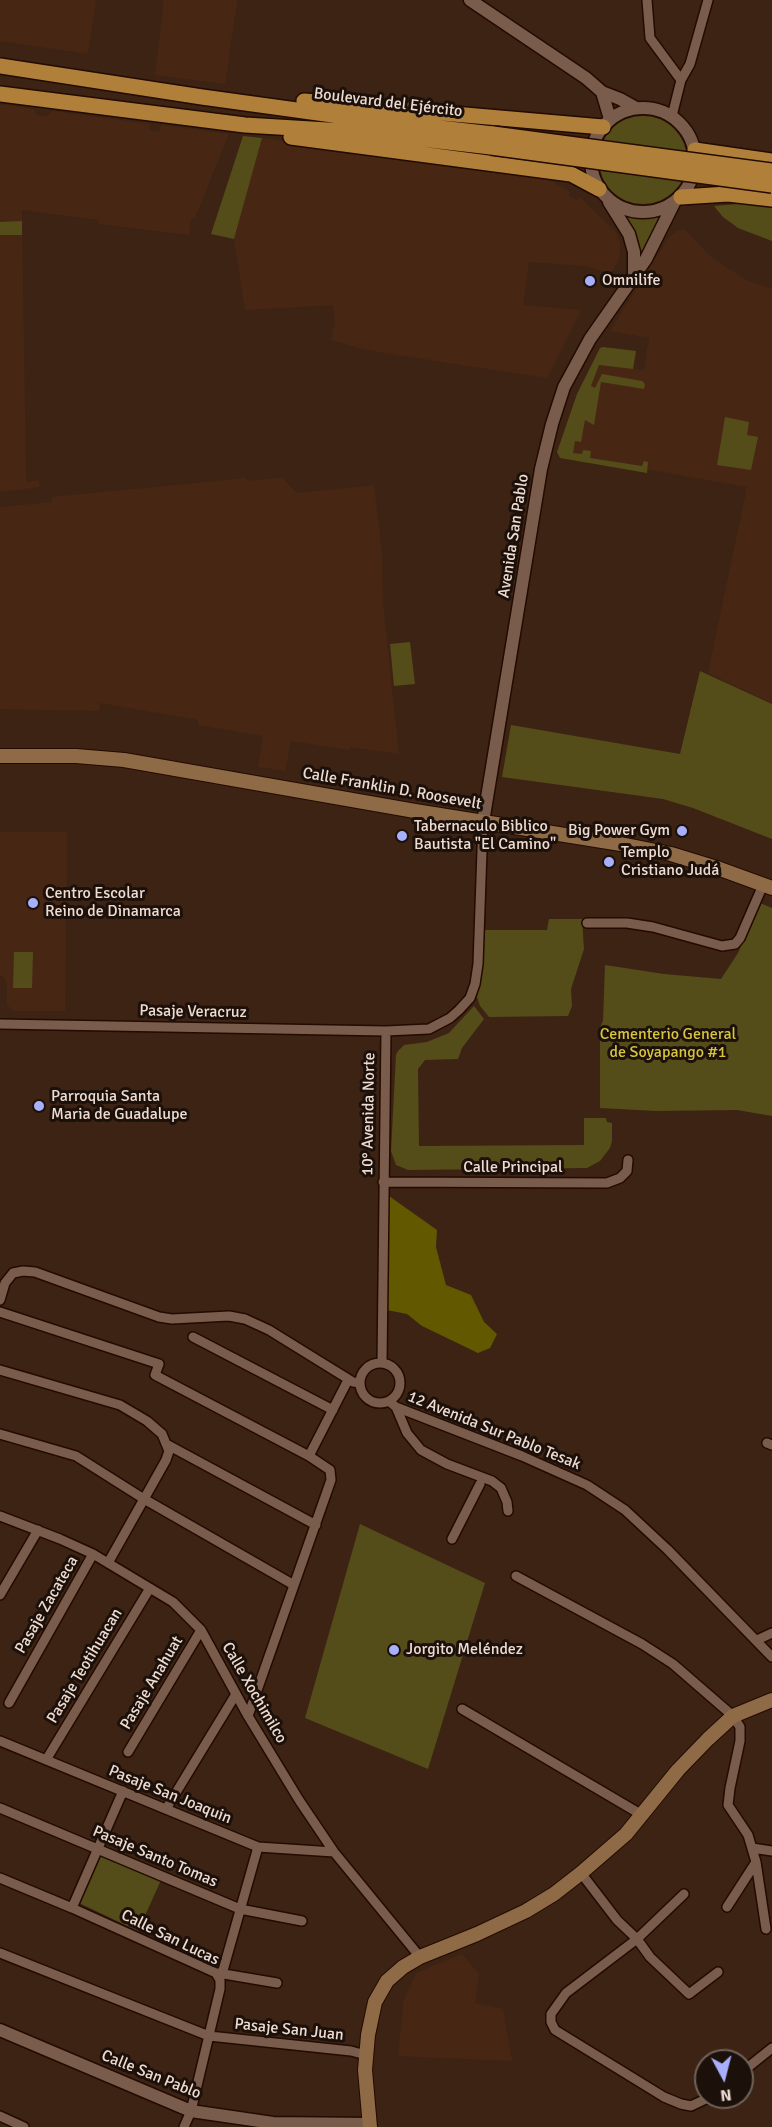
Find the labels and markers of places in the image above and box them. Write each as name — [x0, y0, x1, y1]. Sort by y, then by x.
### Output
place label: Omnilife — [602, 271, 660, 291]
marker: Omnilife — [583, 274, 597, 288]
place label: Tabernaculo Biblico Bautista "El Camino" — [414, 817, 556, 855]
place label: Big Power Gym — [568, 821, 670, 841]
marker: Big Power Gym — [675, 824, 689, 838]
marker: Tabernaculo Biblico Bautista "El Camino" — [395, 829, 409, 843]
place label: Templo Cristiano Judá — [621, 843, 719, 881]
marker: Templo Cristiano Judá — [602, 855, 616, 869]
place label: Centro Escolar Reino de Dinamarca — [45, 884, 181, 922]
marker: Centro Escolar Reino de Dinamarca — [26, 896, 40, 910]
place label: Parroquia Santa Maria de Guadalupe — [51, 1087, 188, 1125]
marker: Parroquia Santa Maria de Guadalupe — [32, 1099, 46, 1113]
place label: Jorgito Meléndez — [406, 1640, 523, 1660]
marker: Jorgito Meléndez — [387, 1643, 401, 1657]

